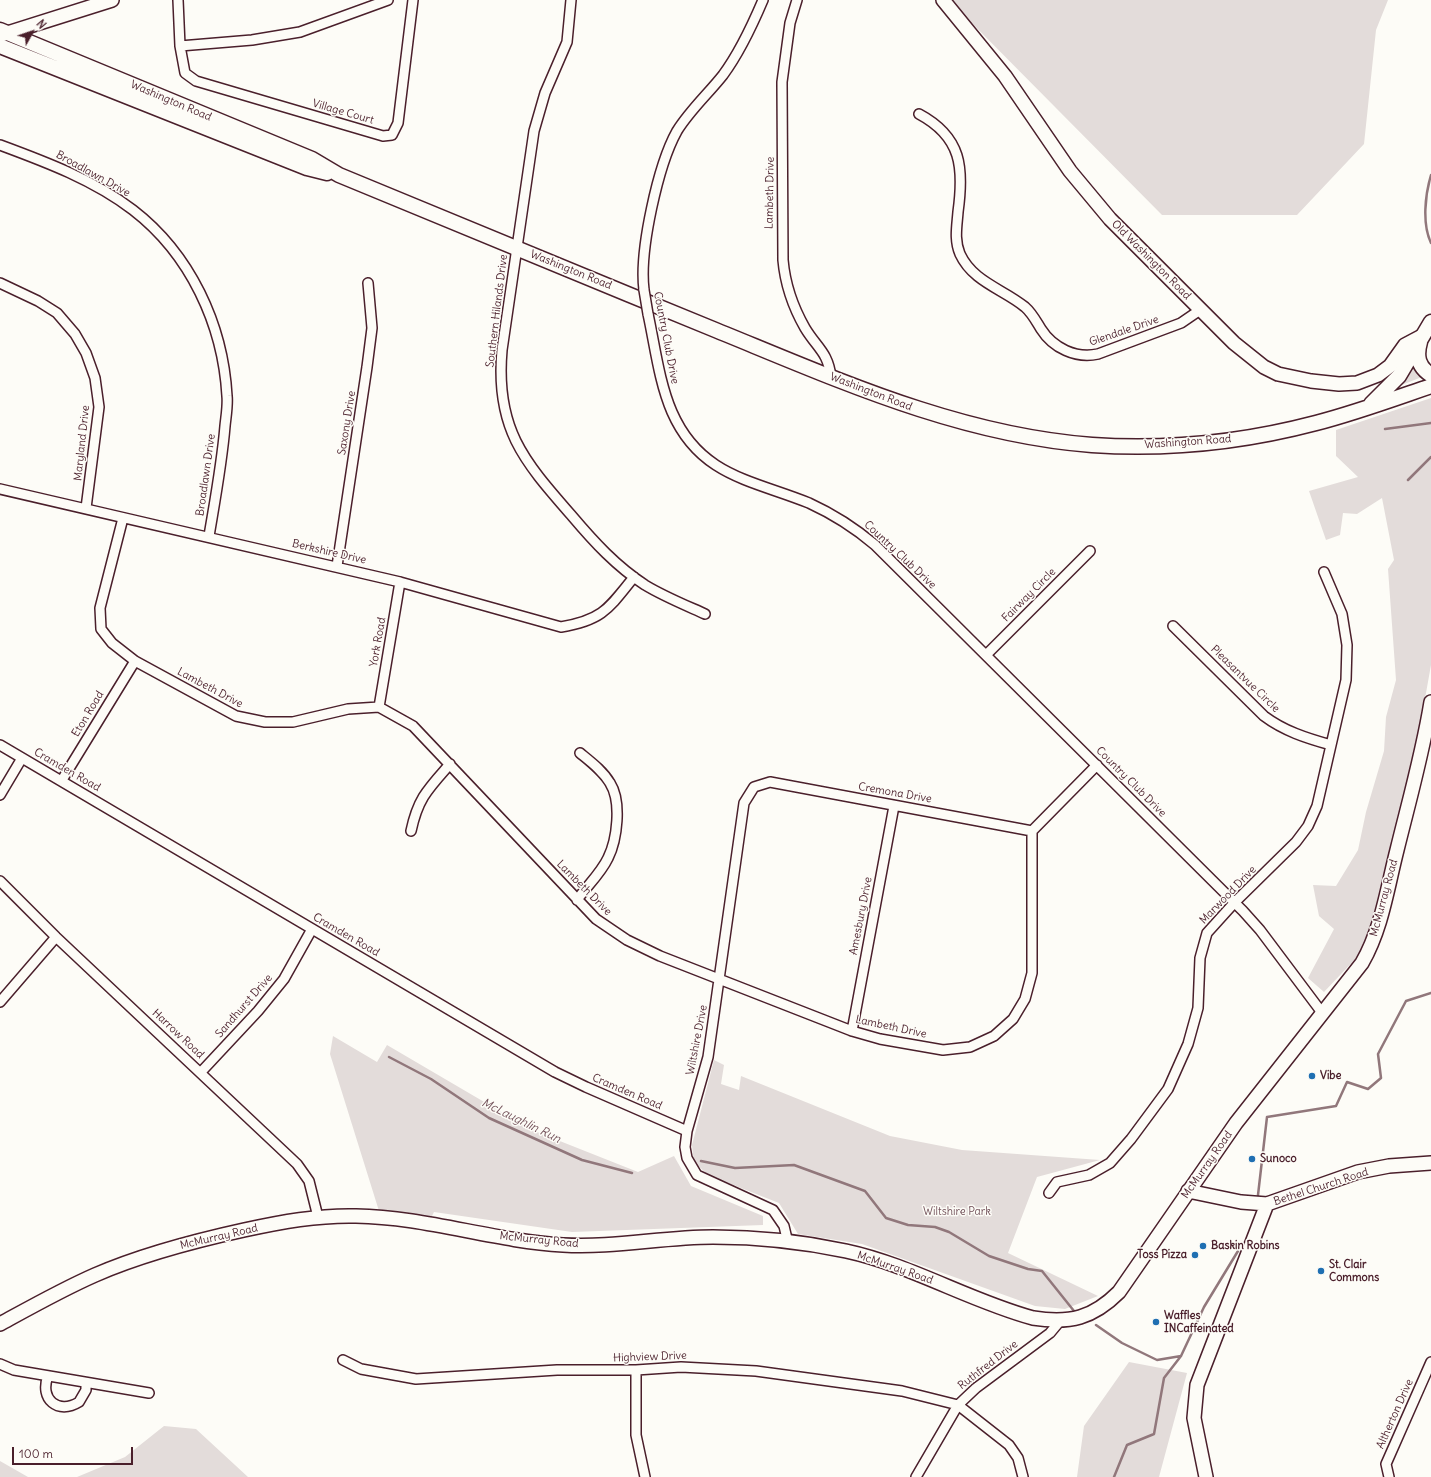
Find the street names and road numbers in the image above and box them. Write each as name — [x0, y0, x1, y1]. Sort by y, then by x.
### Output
street label: Washington Road — [128, 78, 214, 124]
street label: Village Court — [311, 97, 375, 127]
street label: Broadlawn Drive — [54, 148, 132, 200]
street label: Lambeth Drive — [763, 157, 777, 229]
street label: Old Washington Road — [1109, 218, 1193, 302]
street label: Washington Road — [528, 248, 614, 292]
street label: Southern Hilands Drive — [484, 254, 510, 368]
street label: Country Club Drive — [651, 291, 681, 385]
street label: Glendale Drive — [1088, 313, 1160, 349]
street label: Washington Road — [828, 370, 914, 414]
street label: Saxony Drive — [335, 390, 359, 456]
street label: Maryland Drive — [71, 404, 93, 482]
street label: Washington Road — [1144, 432, 1232, 452]
street label: Broadlawn Drive — [194, 433, 218, 517]
street label: Country Club Drive — [861, 518, 939, 592]
street label: Berkshire Drive — [291, 537, 367, 567]
street label: Fairway Circle — [999, 565, 1059, 625]
street label: York Road — [367, 616, 389, 668]
street label: Pleasantvue Circle — [1208, 643, 1282, 715]
street label: Lambeth Drive — [175, 665, 245, 711]
street label: Eton Road — [69, 689, 107, 739]
street label: Country Club Drive — [1093, 744, 1169, 820]
street label: Cramden Road — [31, 746, 103, 794]
street label: Cremona Drive — [857, 780, 933, 806]
street label: Lambeth Drive — [554, 858, 614, 918]
street label: McMurray Road — [1367, 858, 1401, 938]
street label: Marwood Drive — [1197, 863, 1259, 927]
street label: Amesbury Drive — [847, 876, 875, 956]
street label: Cramden Road — [310, 911, 382, 959]
street label: Sandhurst Drive — [213, 972, 275, 1040]
street label: Wiltshire Drive — [684, 1004, 710, 1076]
street label: Harrow Road — [149, 1007, 207, 1061]
street label: Lambeth Drive — [854, 1013, 928, 1041]
street label: Cramden Road — [590, 1071, 664, 1113]
street label: McMurray Road — [1179, 1129, 1235, 1201]
street label: Bethel Church Road — [1272, 1165, 1370, 1209]
street label: McMurray Road — [179, 1222, 259, 1252]
street label: McMurray Road — [499, 1229, 579, 1251]
street label: McMurray Road — [855, 1249, 935, 1287]
street label: Ruthfred Drive — [956, 1338, 1020, 1392]
street label: Highview Drive — [613, 1349, 687, 1365]
street label: Altherton Drive — [1374, 1377, 1416, 1451]

